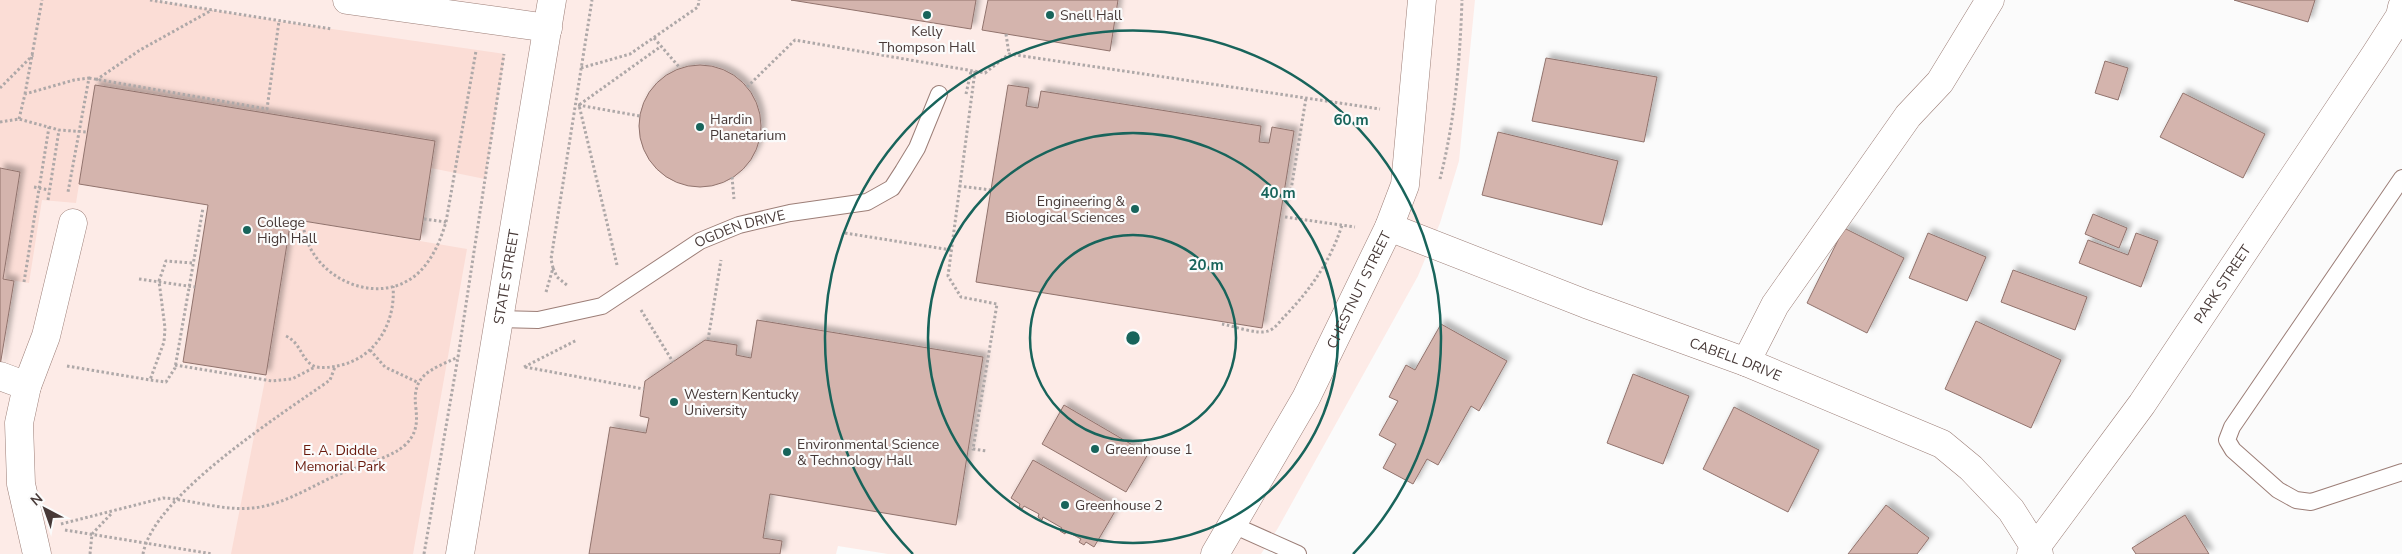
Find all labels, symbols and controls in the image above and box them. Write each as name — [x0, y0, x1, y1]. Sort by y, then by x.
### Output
place label: Snell Hall — [1060, 6, 1123, 25]
marker: Kelly Thompson Hall — [921, 9, 933, 21]
marker: Snell Hall — [1044, 9, 1056, 21]
place label: Kelly Thompson Hall — [879, 22, 976, 57]
place label: Hardin Planetarium — [710, 110, 786, 145]
text: 60 m — [1333, 110, 1369, 130]
marker: Hardin Planetarium — [694, 121, 706, 133]
text: 40 m — [1260, 183, 1296, 203]
place label: Engineering & Biological Sciences — [1005, 192, 1125, 227]
marker: Engineering & Biological Sciences — [1129, 203, 1141, 215]
street label: OGDEN DRIVE — [690, 205, 787, 252]
place label: College High Hall — [257, 213, 318, 248]
marker: College High Hall — [241, 224, 253, 236]
street label: STATE STREET — [489, 227, 524, 326]
street label: CHESTNUT STREET — [1322, 227, 1396, 352]
street label: PARK STREET — [2190, 241, 2256, 327]
text: 20 m — [1188, 255, 1224, 275]
centre of rings — [1124, 329, 1142, 347]
street label: CABELL DRIVE — [1687, 333, 1784, 386]
place label: Western Kentucky University — [684, 385, 800, 420]
marker: Western Kentucky University — [668, 396, 680, 408]
place label: Environmental Science & Technology Hall — [797, 435, 939, 470]
place label: Greenhouse 1 — [1105, 440, 1193, 459]
park label: E. A. Diddle Memorial Park — [295, 441, 386, 476]
marker: Greenhouse 1 — [1089, 443, 1101, 455]
marker: Environmental Science & Technology Hall — [781, 446, 793, 458]
north arrow — [20, 484, 70, 534]
text: N — [27, 489, 47, 510]
place label: Greenhouse 2 — [1075, 496, 1163, 515]
marker: Greenhouse 2 — [1059, 499, 1071, 511]

